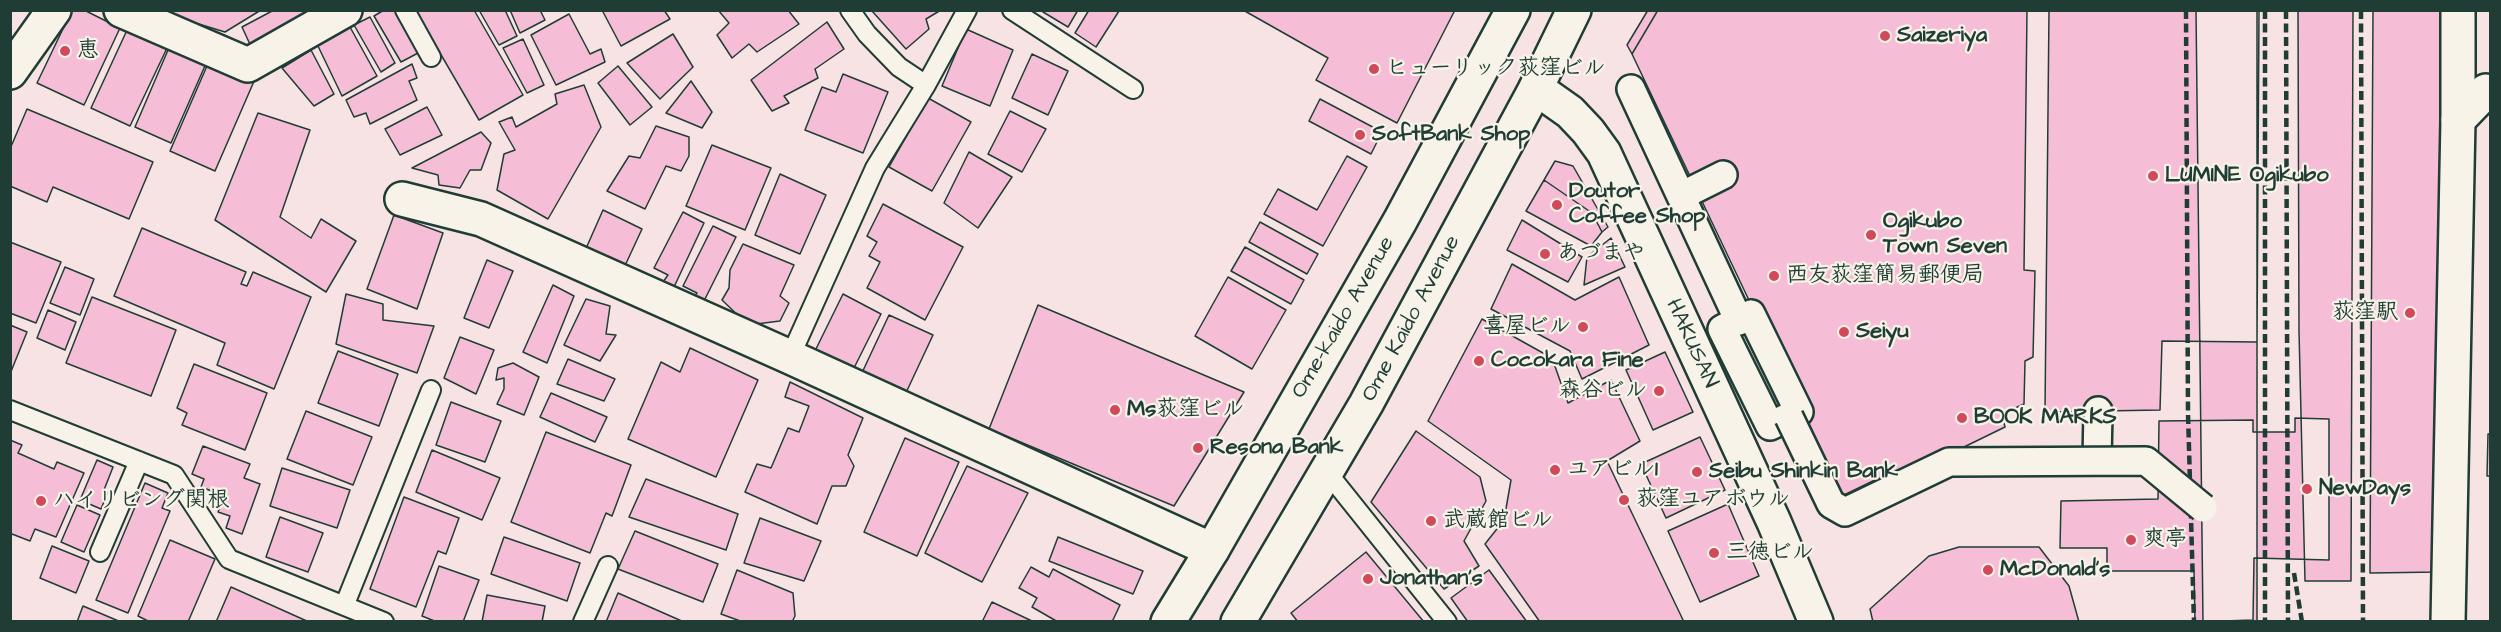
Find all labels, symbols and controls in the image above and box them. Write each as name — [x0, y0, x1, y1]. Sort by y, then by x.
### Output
place label: Saizeriya — [1897, 23, 1987, 49]
marker: Saizeriya — [1878, 29, 1892, 43]
place label: 恵 — [77, 38, 99, 64]
marker: 恵 — [58, 44, 72, 58]
place label: ヒューリック荻窪ビル — [1386, 56, 1606, 82]
marker: ヒューリック荻窪ビル — [1367, 62, 1381, 76]
place label: SoftBank Shop — [1372, 122, 1530, 148]
marker: SoftBank Shop — [1353, 128, 1367, 142]
place label: LUMINE Ogikubo — [2165, 163, 2329, 189]
marker: LUMINE Ogikubo — [2146, 169, 2160, 183]
place label: Doutor Coffee Shop — [1569, 179, 1705, 230]
marker: Doutor Coffee Shop — [1550, 198, 1564, 212]
place label: Ogikubo Town Seven — [1883, 209, 2007, 260]
marker: Ogikubo Town Seven — [1864, 228, 1878, 242]
street label: Ome Kaido Avenue — [1357, 231, 1467, 407]
street label: Ome-kaido Avenue — [1287, 232, 1401, 404]
place label: あづまや — [1557, 241, 1645, 267]
marker: あづまや — [1538, 247, 1552, 261]
place label: 西友荻窪簡易郵便局 — [1786, 263, 1984, 289]
marker: 西友荻窪簡易郵便局 — [1767, 269, 1781, 283]
street label: HAKUSAN — [1659, 295, 1723, 393]
place label: 荻窪駅 — [2332, 300, 2398, 326]
marker: 荻窪駅 — [2403, 306, 2417, 320]
place label: 喜屋ビル — [1483, 314, 1571, 340]
place label: Seiyu — [1856, 319, 1909, 345]
marker: 喜屋ビル — [1576, 320, 1590, 334]
marker: Seiyu — [1837, 325, 1851, 339]
place label: Cocokara Fine — [1491, 348, 1644, 374]
marker: Cocokara Fine — [1472, 354, 1486, 368]
place label: 森谷ビル — [1559, 378, 1647, 404]
marker: 森谷ビル — [1652, 384, 1666, 398]
place label: Ms荻窪ビル — [1127, 397, 1244, 423]
marker: Ms荻窪ビル — [1108, 403, 1122, 417]
place label: BOOK MARKS — [1974, 405, 2117, 431]
marker: BOOK MARKS — [1955, 411, 1969, 425]
place label: Resona Bank — [1210, 435, 1343, 461]
marker: Resona Bank — [1191, 441, 1205, 455]
place label: ユアビル1 — [1567, 457, 1658, 483]
place label: Seibu Shinkin Bank — [1709, 459, 1898, 485]
marker: ユアビル1 — [1548, 463, 1562, 477]
marker: Seibu Shinkin Bank — [1690, 465, 1704, 479]
place label: NewDays — [2319, 476, 2411, 502]
marker: NewDays — [2300, 482, 2314, 496]
place label: 荻窪ユアボウル — [1636, 487, 1790, 513]
place label: ハイリビング関根 — [53, 488, 229, 514]
marker: 荻窪ユアボウル — [1617, 493, 1631, 507]
marker: ハイリビング関根 — [34, 494, 48, 508]
place label: 武蔵館ビル — [1443, 508, 1553, 534]
marker: 武蔵館ビル — [1424, 514, 1438, 528]
place label: 爽亭 — [2143, 527, 2187, 553]
marker: 爽亭 — [2124, 533, 2138, 547]
place label: 三徳ビル — [1726, 540, 1814, 566]
marker: 三徳ビル — [1707, 546, 1721, 560]
place label: McDonald's — [2000, 557, 2110, 583]
marker: McDonald's — [1981, 563, 1995, 577]
place label: Jonathan's — [1380, 566, 1483, 592]
marker: Jonathan's — [1361, 572, 1375, 586]

